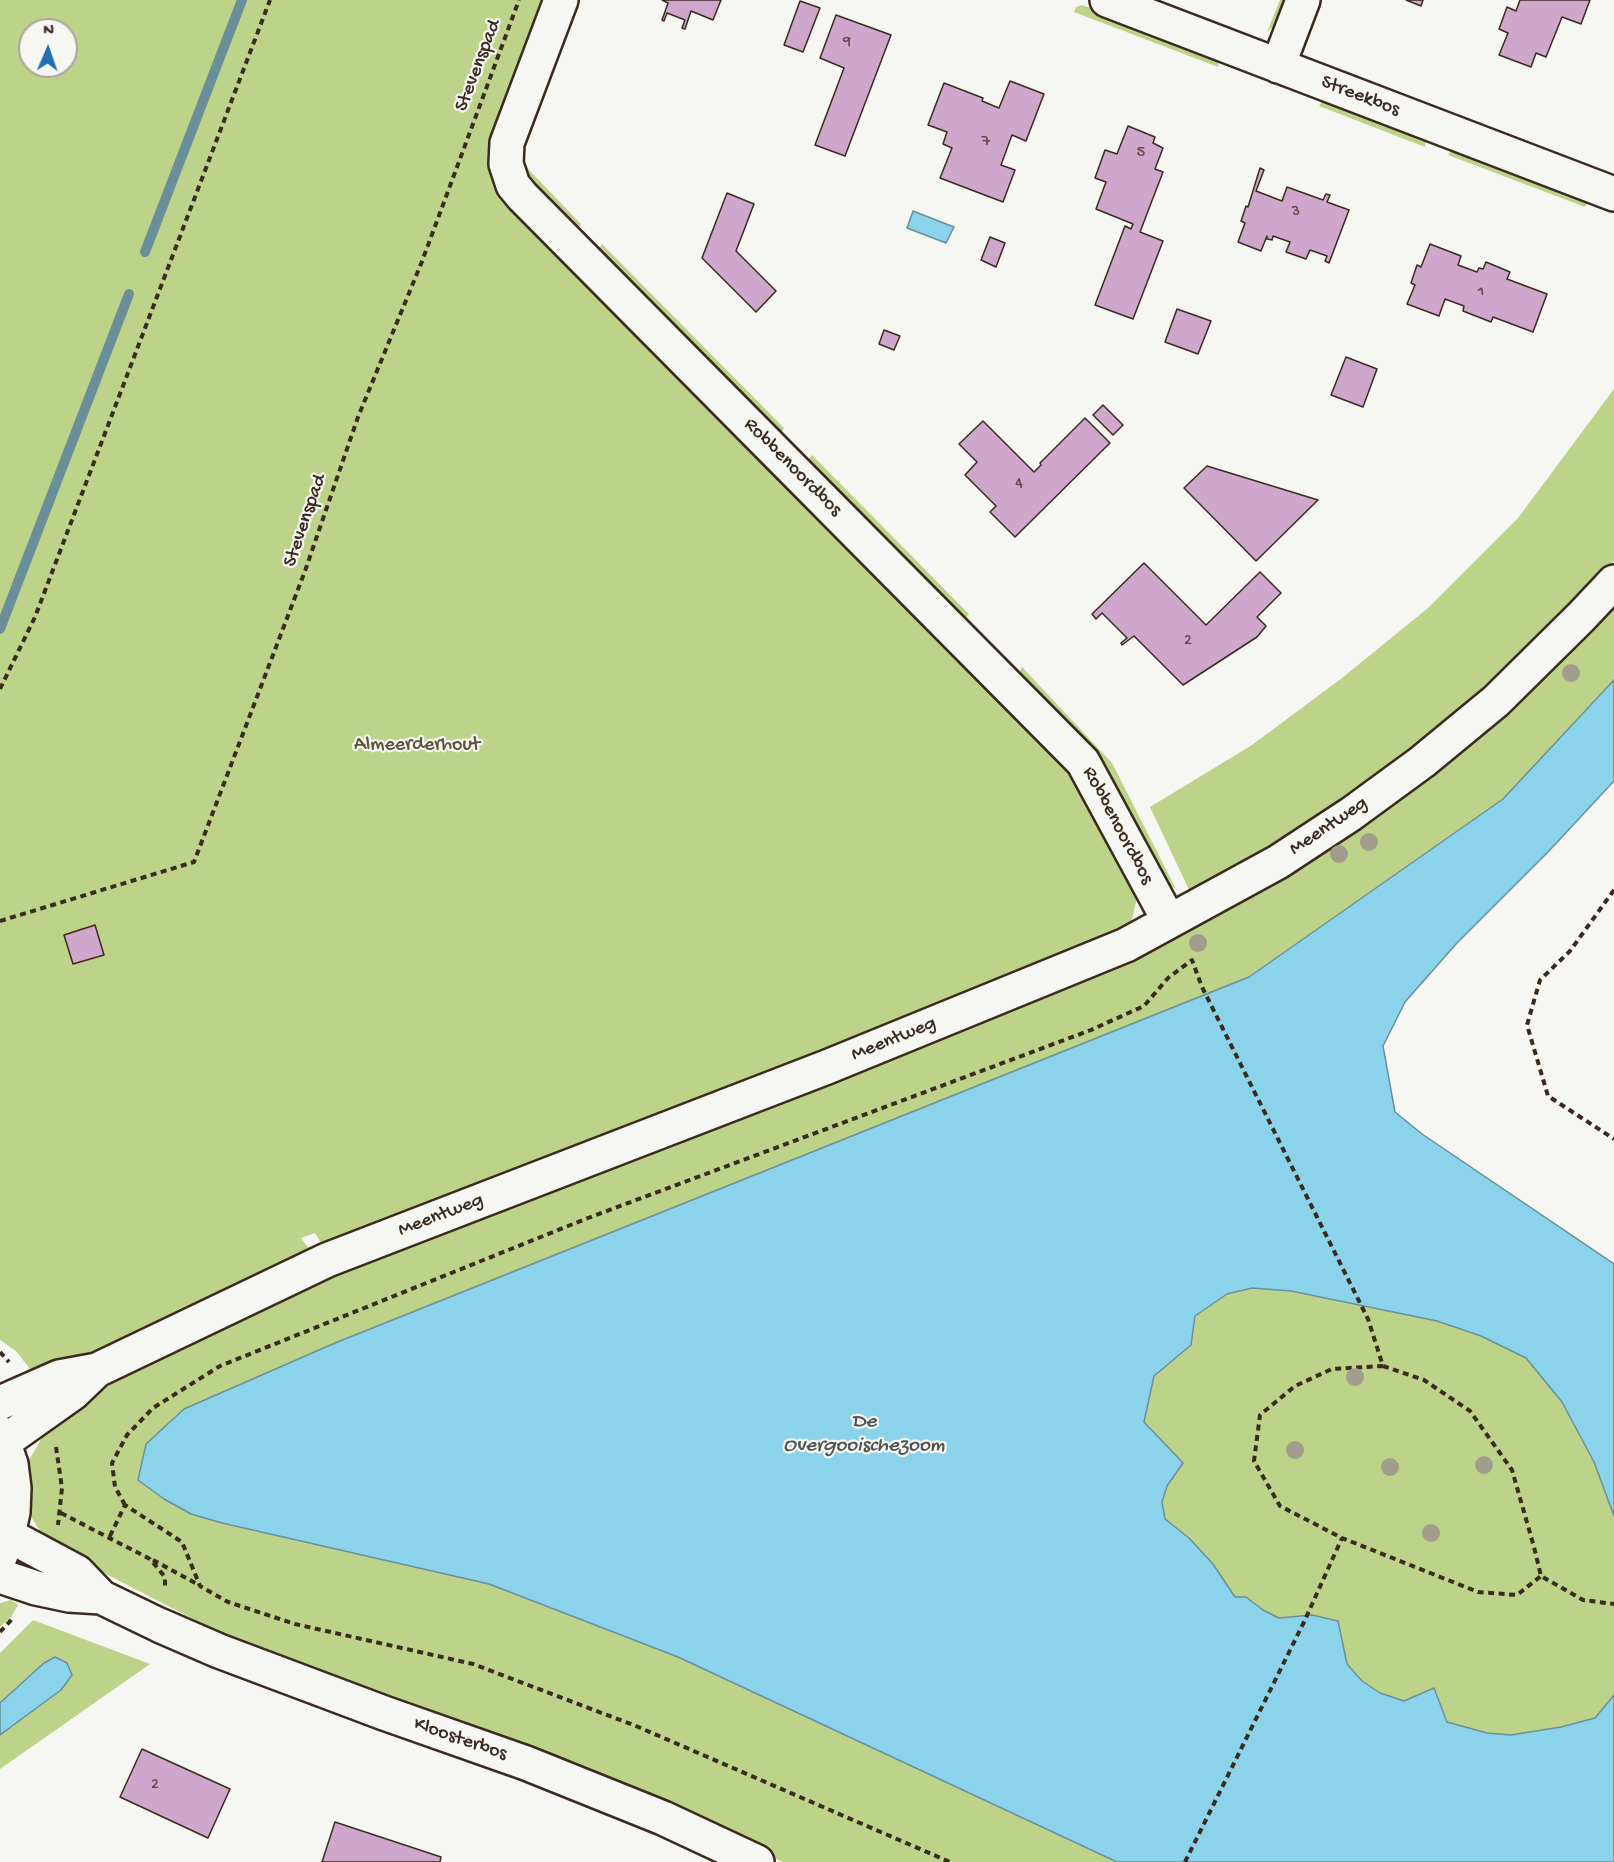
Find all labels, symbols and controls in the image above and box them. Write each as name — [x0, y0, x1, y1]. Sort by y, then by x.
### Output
street label: Stevenspad — [451, 17, 507, 115]
north arrow — [18, 18, 78, 78]
text: N — [43, 22, 54, 41]
house number: 9 — [843, 33, 851, 53]
street label: Streekbos — [1317, 71, 1403, 123]
house number: 7 — [982, 133, 990, 153]
house number: 5 — [1137, 144, 1145, 164]
house number: 3 — [1292, 203, 1300, 223]
house number: 1 — [1478, 283, 1484, 303]
street label: Robbenoordbos — [738, 414, 846, 522]
street label: Stevenspad — [279, 472, 333, 570]
house number: 4 — [1015, 475, 1023, 495]
house number: 2 — [1184, 632, 1192, 652]
park label: Almeerderhout — [354, 734, 480, 758]
street label: Robbenoordbos — [1076, 763, 1158, 889]
street label: Meentweg — [1285, 792, 1373, 862]
street label: Meentweg — [848, 1012, 940, 1068]
street label: Meentweg — [395, 1189, 487, 1243]
water label: De Overgooischezoom — [783, 1410, 945, 1460]
street label: Kloosterbos — [410, 1713, 510, 1767]
house number: 2 — [151, 1776, 159, 1796]

